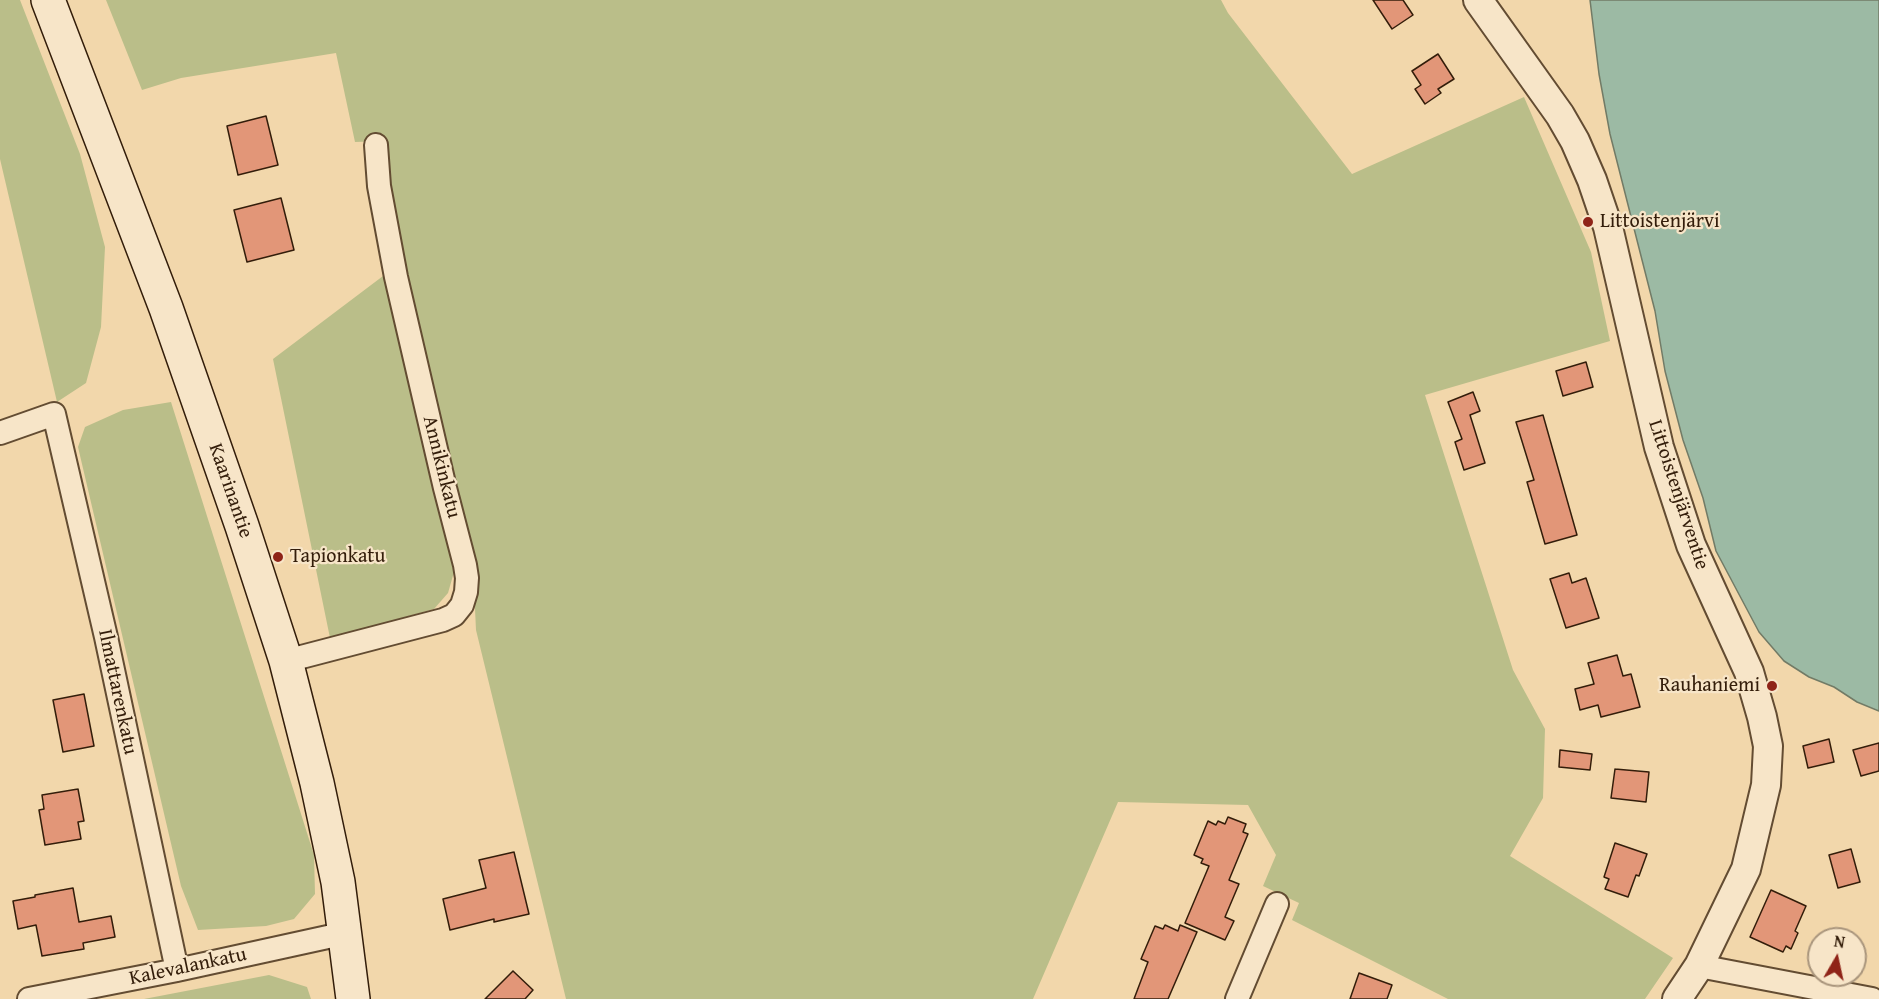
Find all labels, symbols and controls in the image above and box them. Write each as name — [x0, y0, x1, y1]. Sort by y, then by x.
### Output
place label: Littoistenjärvi — [1600, 210, 1720, 234]
marker: Littoistenjärvi — [1581, 215, 1595, 229]
street label: Annikinkatu — [417, 413, 465, 521]
street label: Littoistenjärventie — [1642, 417, 1714, 573]
street label: Kaarinantie — [203, 440, 257, 542]
place label: Tapionkatu — [290, 545, 385, 569]
marker: Tapionkatu — [271, 550, 285, 564]
street label: Ilmattarenkatu — [92, 627, 142, 757]
place label: Rauhaniemi — [1659, 674, 1760, 698]
marker: Rauhaniemi — [1765, 679, 1779, 693]
north arrow — [1807, 927, 1867, 987]
text: N — [1832, 929, 1847, 954]
street label: Kalevalankatu — [127, 943, 249, 991]

